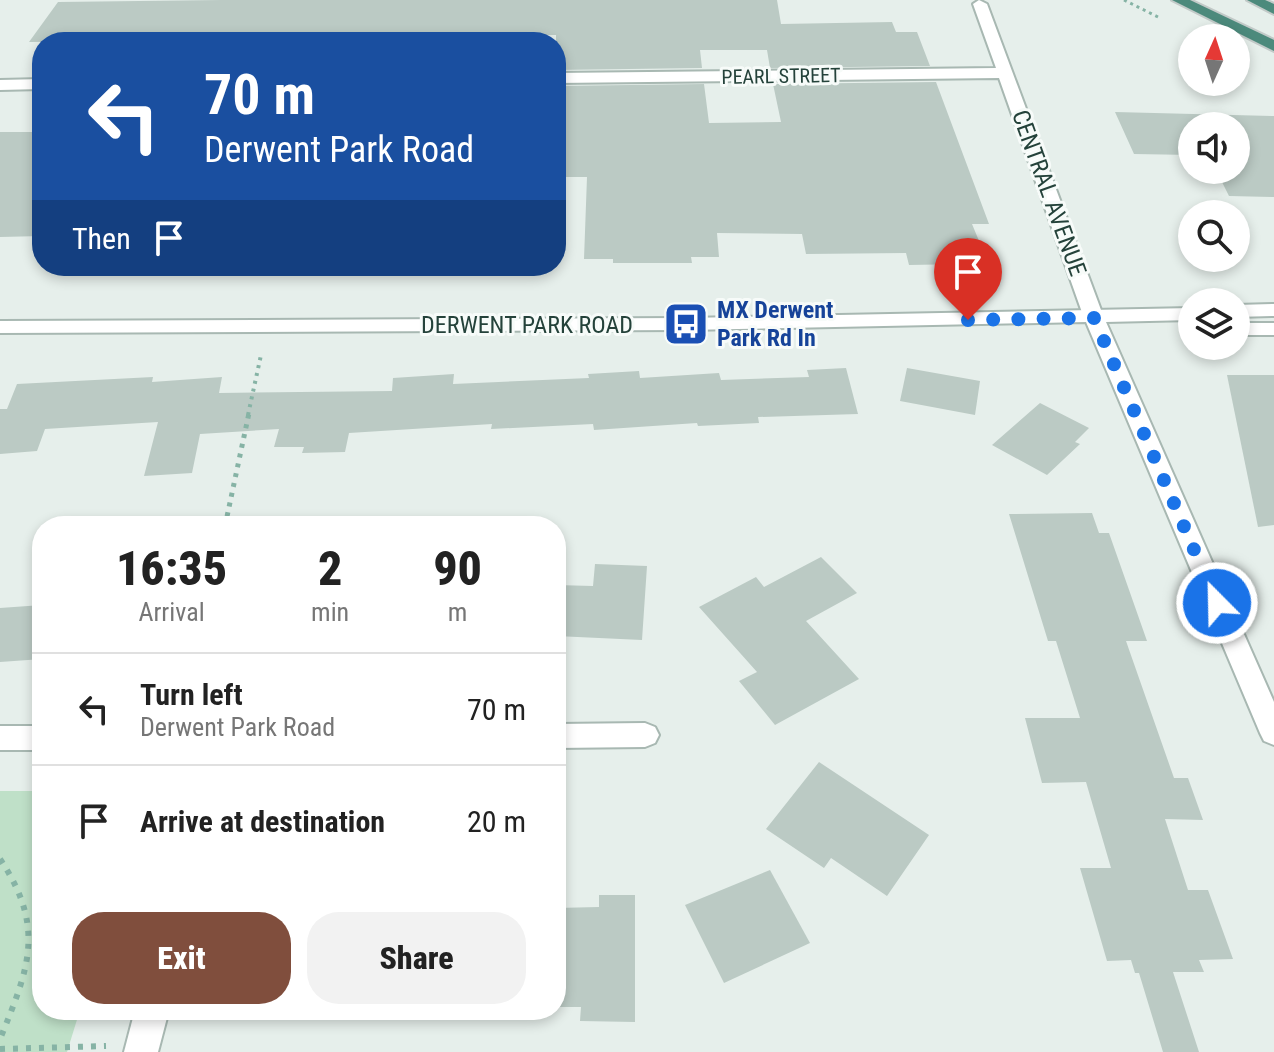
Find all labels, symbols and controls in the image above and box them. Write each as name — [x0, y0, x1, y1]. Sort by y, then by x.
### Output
north arrow — [1178, 24, 1250, 96]
map controls — [1178, 24, 1250, 360]
text: 70 m — [204, 62, 315, 128]
street label: PEARL STREET — [721, 63, 841, 89]
icon: left — [72, 64, 176, 168]
street label: CENTRAL AVENUE — [1006, 106, 1092, 280]
button: sound — [1178, 112, 1250, 184]
text: Derwent Park Road — [204, 129, 474, 171]
button: search — [1178, 200, 1250, 272]
icon: arrive — [147, 216, 191, 260]
text: Then — [72, 221, 131, 256]
pin — [934, 238, 1002, 320]
icon: arrive — [946, 250, 990, 294]
button: layers — [1178, 288, 1250, 360]
place label: MX Derwent Park Rd In — [717, 296, 833, 352]
bus stop icon: MX Derwent Park Rd In — [662, 300, 710, 348]
street label: DERWENT PARK ROAD — [421, 311, 633, 339]
text: 16:35 — [116, 540, 227, 597]
text: 2 — [318, 540, 342, 597]
text: 90 — [433, 540, 482, 597]
position arrow — [1175, 561, 1259, 645]
text: Arrival — [138, 597, 205, 627]
text: min — [311, 597, 349, 627]
text: m — [448, 597, 467, 627]
text: Turn left — [140, 677, 243, 712]
icon: left — [72, 687, 116, 731]
text: 70 m — [467, 692, 526, 727]
text: Derwent Park Road — [140, 712, 335, 742]
icon: arrive — [72, 799, 116, 843]
text: Arrive at destination — [140, 804, 385, 839]
text: 20 m — [467, 804, 526, 839]
button: Exit — [72, 912, 291, 1004]
button: Share — [307, 912, 526, 1004]

